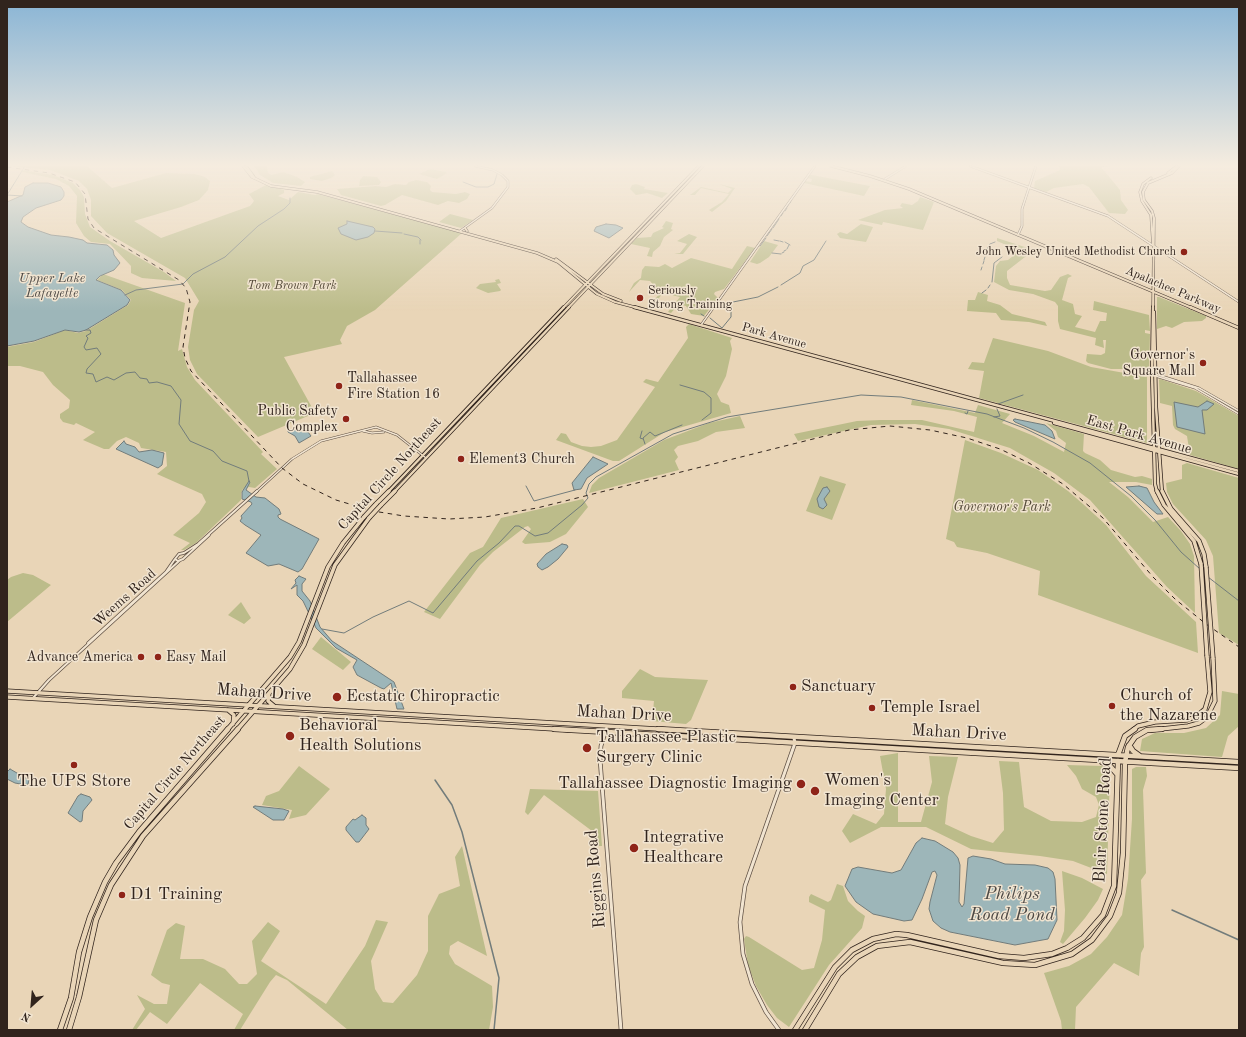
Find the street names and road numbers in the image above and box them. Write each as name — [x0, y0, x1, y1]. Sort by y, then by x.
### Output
street label: Apalachee Parkway — [1123, 263, 1223, 317]
street label: Park Avenue — [740, 320, 808, 352]
street label: East Park Avenue — [1084, 412, 1194, 458]
street label: Capital Circle Northeast — [335, 414, 445, 534]
street label: Weems Road — [90, 565, 160, 631]
street label: Mahan Drive — [216, 680, 312, 706]
street label: Mahan Drive — [576, 701, 672, 727]
street label: Capital Circle Northeast — [121, 712, 229, 834]
street label: Mahan Drive — [911, 720, 1007, 746]
street label: Blair Stone Road — [1090, 757, 1116, 883]
street label: Riggins Road — [582, 829, 610, 929]

